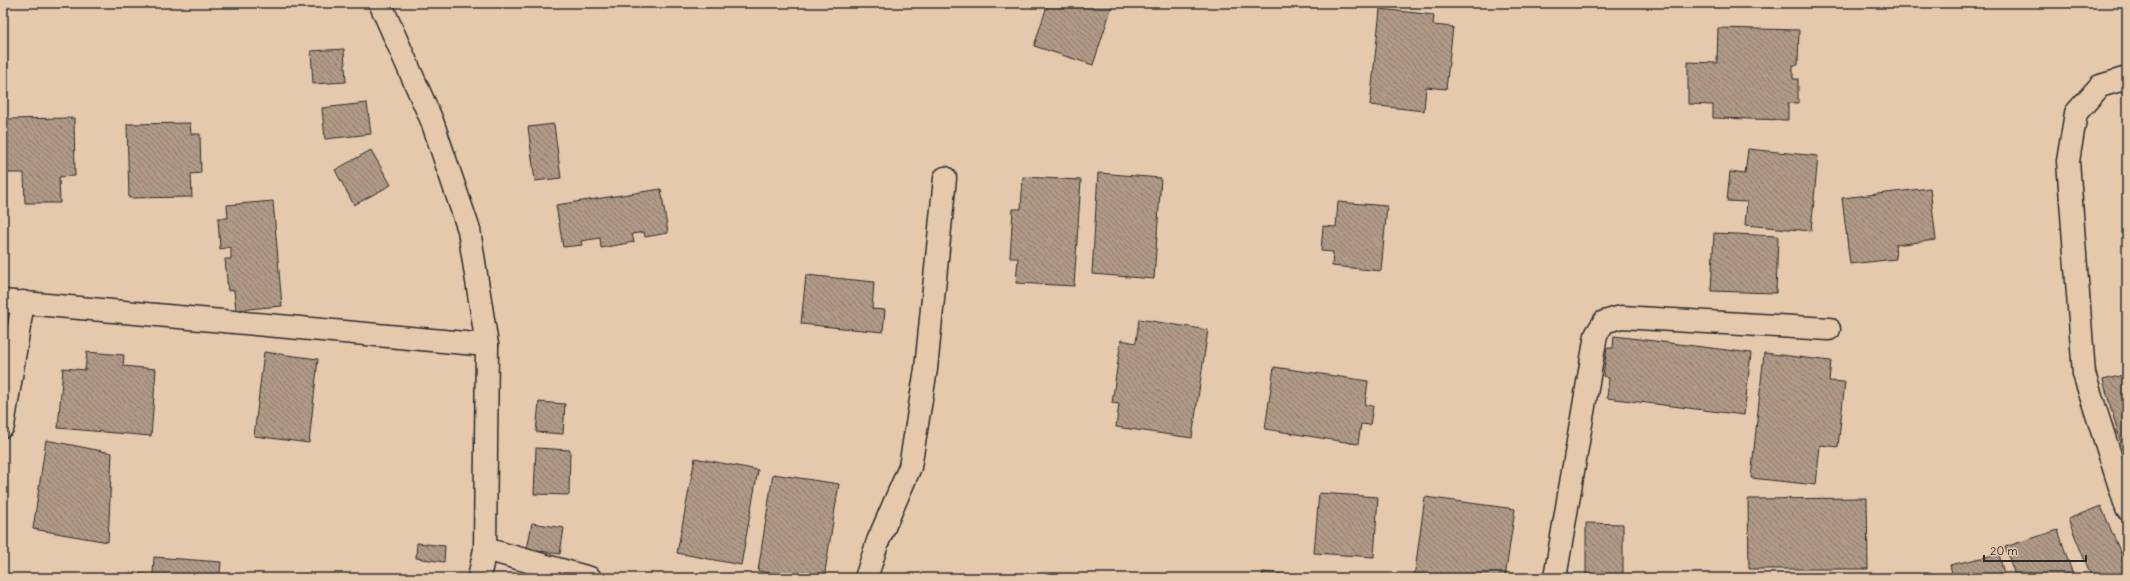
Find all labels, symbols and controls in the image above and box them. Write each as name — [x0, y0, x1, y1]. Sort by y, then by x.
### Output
scale bar — [1984, 537, 2086, 563]
text: 20 m — [1990, 543, 2018, 558]

